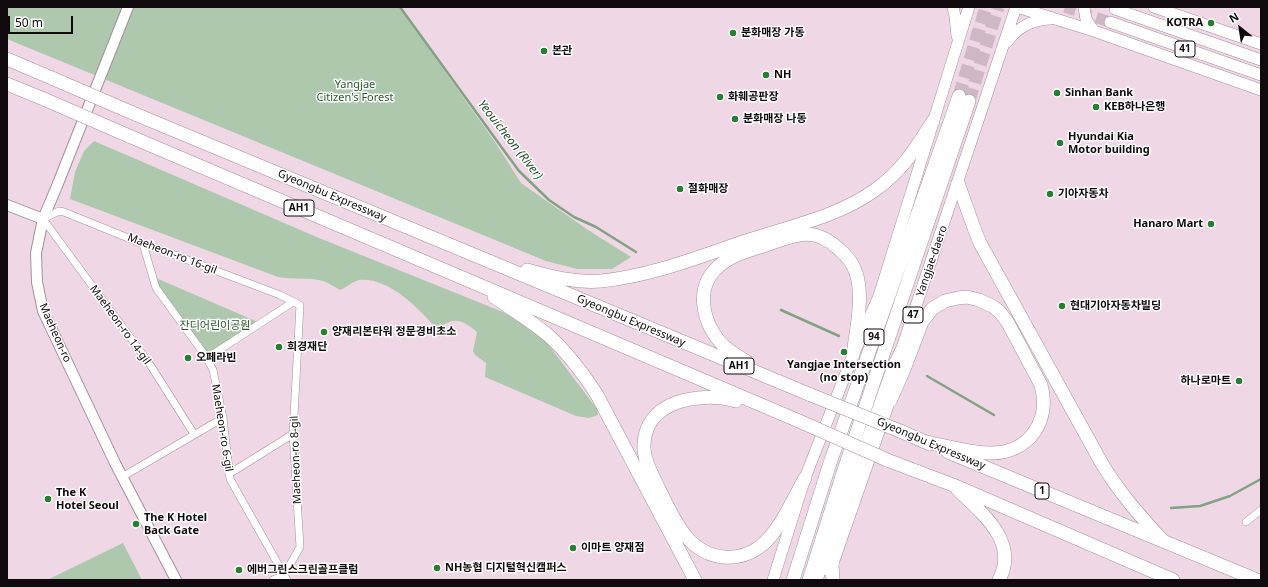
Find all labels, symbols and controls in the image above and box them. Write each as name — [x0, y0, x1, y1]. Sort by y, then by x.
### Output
scale bar — [10, 8, 75, 34]
north arrow — [1220, 8, 1260, 48]
text: N — [1226, 8, 1241, 26]
text: 50 m — [15, 14, 43, 31]
place label: KOTRA — [1166, 16, 1203, 30]
marker: KOTRA — [1206, 18, 1216, 28]
place label: 분화매장 가동 — [741, 26, 805, 40]
marker: 분화매장 가동 — [728, 28, 738, 38]
road number: 41 — [1175, 41, 1195, 57]
place label: 본관 — [552, 44, 572, 58]
marker: 본관 — [539, 46, 549, 56]
place label: NH — [774, 68, 791, 82]
marker: NH — [761, 70, 771, 80]
park label: Yangjae Citizen's Forest — [316, 78, 394, 104]
place label: Sinhan Bank — [1065, 86, 1133, 100]
marker: Sinhan Bank — [1052, 88, 1062, 98]
place label: 화훼공판장 — [728, 90, 779, 104]
marker: 화훼공판장 — [715, 92, 725, 102]
water label: Yeouicheon (River) — [475, 97, 545, 183]
place label: KEB하나은행 — [1104, 100, 1165, 114]
marker: KEB하나은행 — [1091, 102, 1101, 112]
place label: 분화매장 나동 — [743, 112, 807, 126]
marker: 분화매장 나동 — [730, 114, 740, 124]
place label: Hyundai Kia Motor building — [1068, 130, 1150, 156]
marker: Hyundai Kia Motor building — [1055, 138, 1065, 148]
street label: Gyeongbu Expressway — [276, 167, 388, 225]
place label: 절화매장 — [688, 182, 728, 196]
marker: 절화매장 — [675, 184, 685, 194]
place label: 기아자동차 — [1058, 187, 1109, 201]
marker: 기아자동차 — [1045, 189, 1055, 199]
road number: AH1 — [284, 200, 314, 216]
place label: Hanaro Mart — [1133, 217, 1203, 231]
marker: Hanaro Mart — [1206, 219, 1216, 229]
street label: Yangjae-daero — [914, 224, 950, 298]
street label: Maeheon-ro 16-gil — [125, 231, 219, 277]
street label: Maeheon-ro 14-gil — [87, 283, 153, 367]
street label: Gyeongbu Expressway — [575, 292, 687, 350]
place label: 현대기아자동차빌딩 — [1070, 299, 1161, 313]
street label: Maeheon-ro — [36, 301, 74, 365]
marker: 현대기아자동차빌딩 — [1057, 301, 1067, 311]
road number: 47 — [903, 307, 923, 323]
park label: 잔디어린이공원 — [180, 319, 250, 333]
place label: 양재리본타워 정문경비초소 — [332, 325, 456, 339]
marker: 양재리본타워 정문경비초소 — [319, 327, 329, 337]
road number: 94 — [864, 329, 884, 345]
place label: 희경재단 — [287, 340, 327, 354]
marker: 희경재단 — [274, 342, 284, 352]
marker: Yangjae Intersection (no stop) — [839, 347, 849, 357]
place label: 오페라빈 — [196, 351, 236, 365]
marker: 오페라빈 — [183, 353, 193, 363]
road number: AH1 — [724, 358, 754, 374]
place label: Yangjae Intersection (no stop) — [787, 358, 901, 384]
place label: 하나로마트 — [1180, 374, 1231, 388]
marker: 하나로마트 — [1234, 376, 1244, 386]
street label: Maeheon-ro 6-gil — [209, 383, 235, 473]
street label: Gyeongbu Expressway — [875, 415, 987, 473]
street label: Maeheon-ro 8-gil — [288, 416, 304, 504]
road number: 1 — [1035, 483, 1049, 499]
place label: The K Hotel Seoul — [56, 486, 119, 512]
marker: The K Hotel Seoul — [43, 494, 53, 504]
place label: The K Hotel Back Gate — [144, 511, 207, 537]
marker: The K Hotel Back Gate — [131, 519, 141, 529]
place label: 이마트 양재점 — [581, 541, 645, 555]
marker: 이마트 양재점 — [568, 543, 578, 553]
place label: NH농협 디지털혁신캠퍼스 — [445, 561, 566, 575]
place label: 에버그린스크린골프클럼 — [247, 563, 358, 577]
marker: NH농협 디지털혁신캠퍼스 — [432, 563, 442, 573]
marker: 에버그린스크린골프클럼 — [234, 565, 244, 575]

